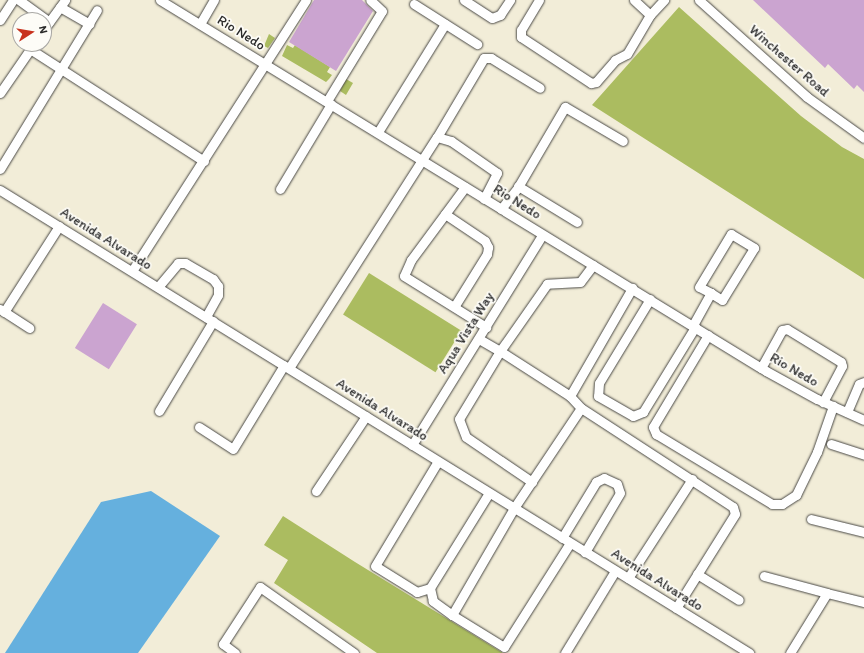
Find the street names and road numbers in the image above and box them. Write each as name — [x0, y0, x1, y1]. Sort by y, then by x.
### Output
street label: Rio Nedo — [214, 12, 268, 54]
street label: Winchester Road — [745, 22, 833, 100]
street label: Rio Nedo — [490, 181, 544, 223]
street label: Avenida Alvarado — [57, 204, 155, 274]
street label: Aqua Vista Way — [434, 289, 498, 377]
street label: Rio Nedo — [767, 349, 821, 391]
street label: Avenida Alvarado — [333, 375, 431, 445]
street label: Avenida Alvarado — [608, 545, 706, 615]

